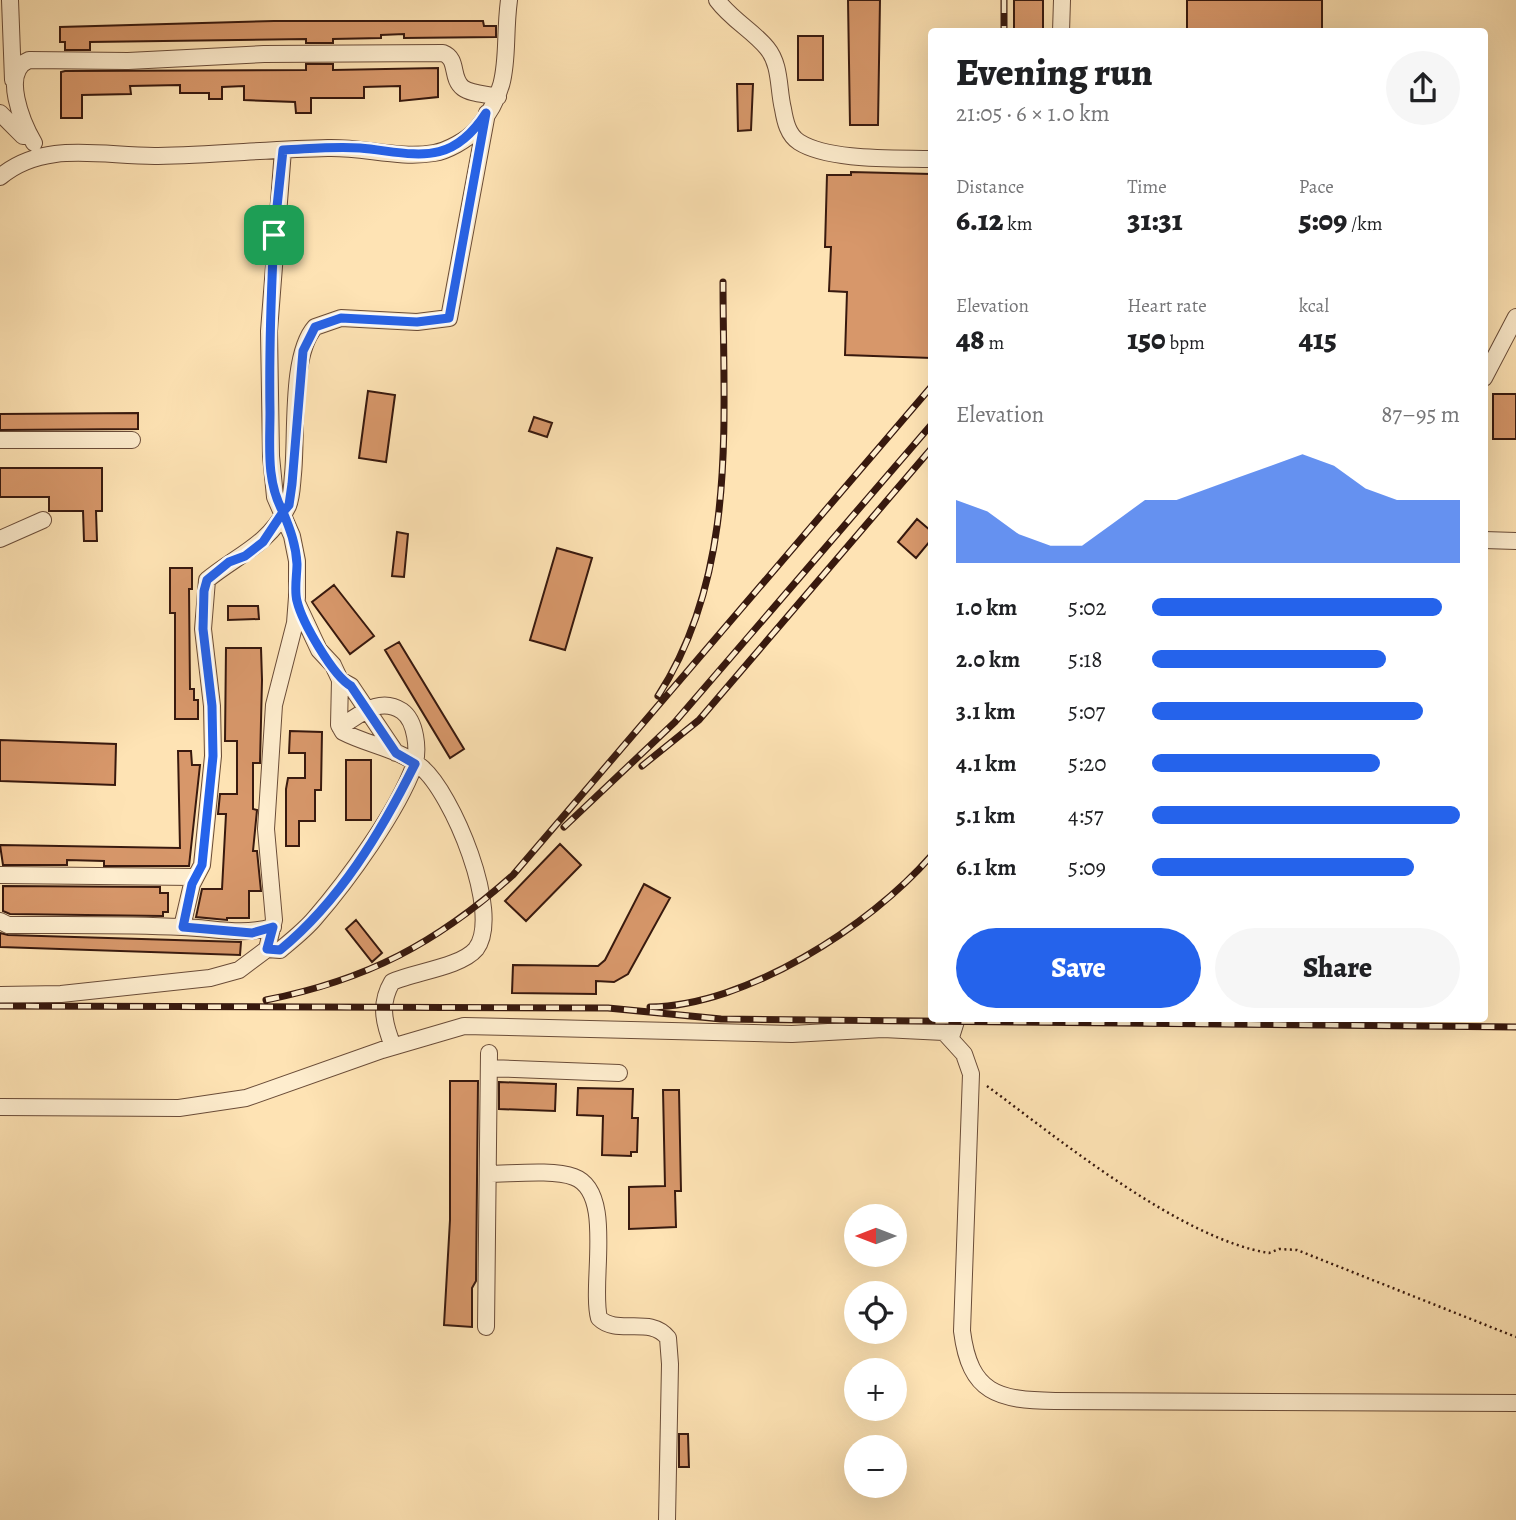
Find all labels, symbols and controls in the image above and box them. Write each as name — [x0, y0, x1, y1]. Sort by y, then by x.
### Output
text: Evening run — [956, 46, 1153, 98]
button: share — [1386, 51, 1460, 125]
text: 21:05 · 6 × 1.0 km — [956, 98, 1110, 129]
text: Distance — [956, 174, 1024, 200]
text: Time — [1127, 174, 1167, 200]
text: Pace — [1299, 174, 1334, 200]
text: 6.12 — [956, 200, 1003, 240]
text: 31:31 — [1127, 200, 1183, 240]
text: 5:09 — [1299, 200, 1347, 240]
pin — [244, 205, 304, 265]
text: km — [1003, 211, 1032, 237]
text: /km — [1347, 211, 1382, 237]
icon: arrive — [255, 216, 293, 254]
text: Elevation — [956, 293, 1029, 319]
text: Heart rate — [1127, 293, 1207, 319]
text: kcal — [1299, 293, 1329, 319]
text: 48 — [956, 319, 985, 359]
text: 150 — [1127, 319, 1166, 359]
text: 415 — [1299, 319, 1337, 359]
text: m — [985, 330, 1004, 356]
text: bpm — [1166, 330, 1205, 356]
text: Elevation — [956, 399, 1044, 430]
text: 87–95 m — [1381, 399, 1460, 430]
text: 1.0 km — [956, 592, 1017, 623]
text: 5:02 — [1068, 592, 1107, 623]
text: 2.0 km — [956, 644, 1020, 675]
text: 5:18 — [1068, 644, 1102, 675]
text: 3.1 km — [956, 696, 1016, 727]
text: 5:07 — [1068, 696, 1105, 727]
text: 4.1 km — [956, 748, 1017, 779]
text: 5:20 — [1068, 748, 1107, 779]
text: 5.1 km — [956, 800, 1016, 831]
text: 4:57 — [1068, 800, 1103, 831]
text: 6.1 km — [956, 852, 1016, 883]
text: 5:09 — [1068, 852, 1106, 883]
button: Save — [956, 928, 1201, 1008]
button: Share — [1215, 928, 1460, 1008]
north arrow — [844, 1204, 906, 1267]
map controls — [844, 1204, 907, 1498]
button: locate — [844, 1281, 907, 1344]
button: + — [844, 1358, 907, 1421]
button: − — [844, 1435, 907, 1498]

